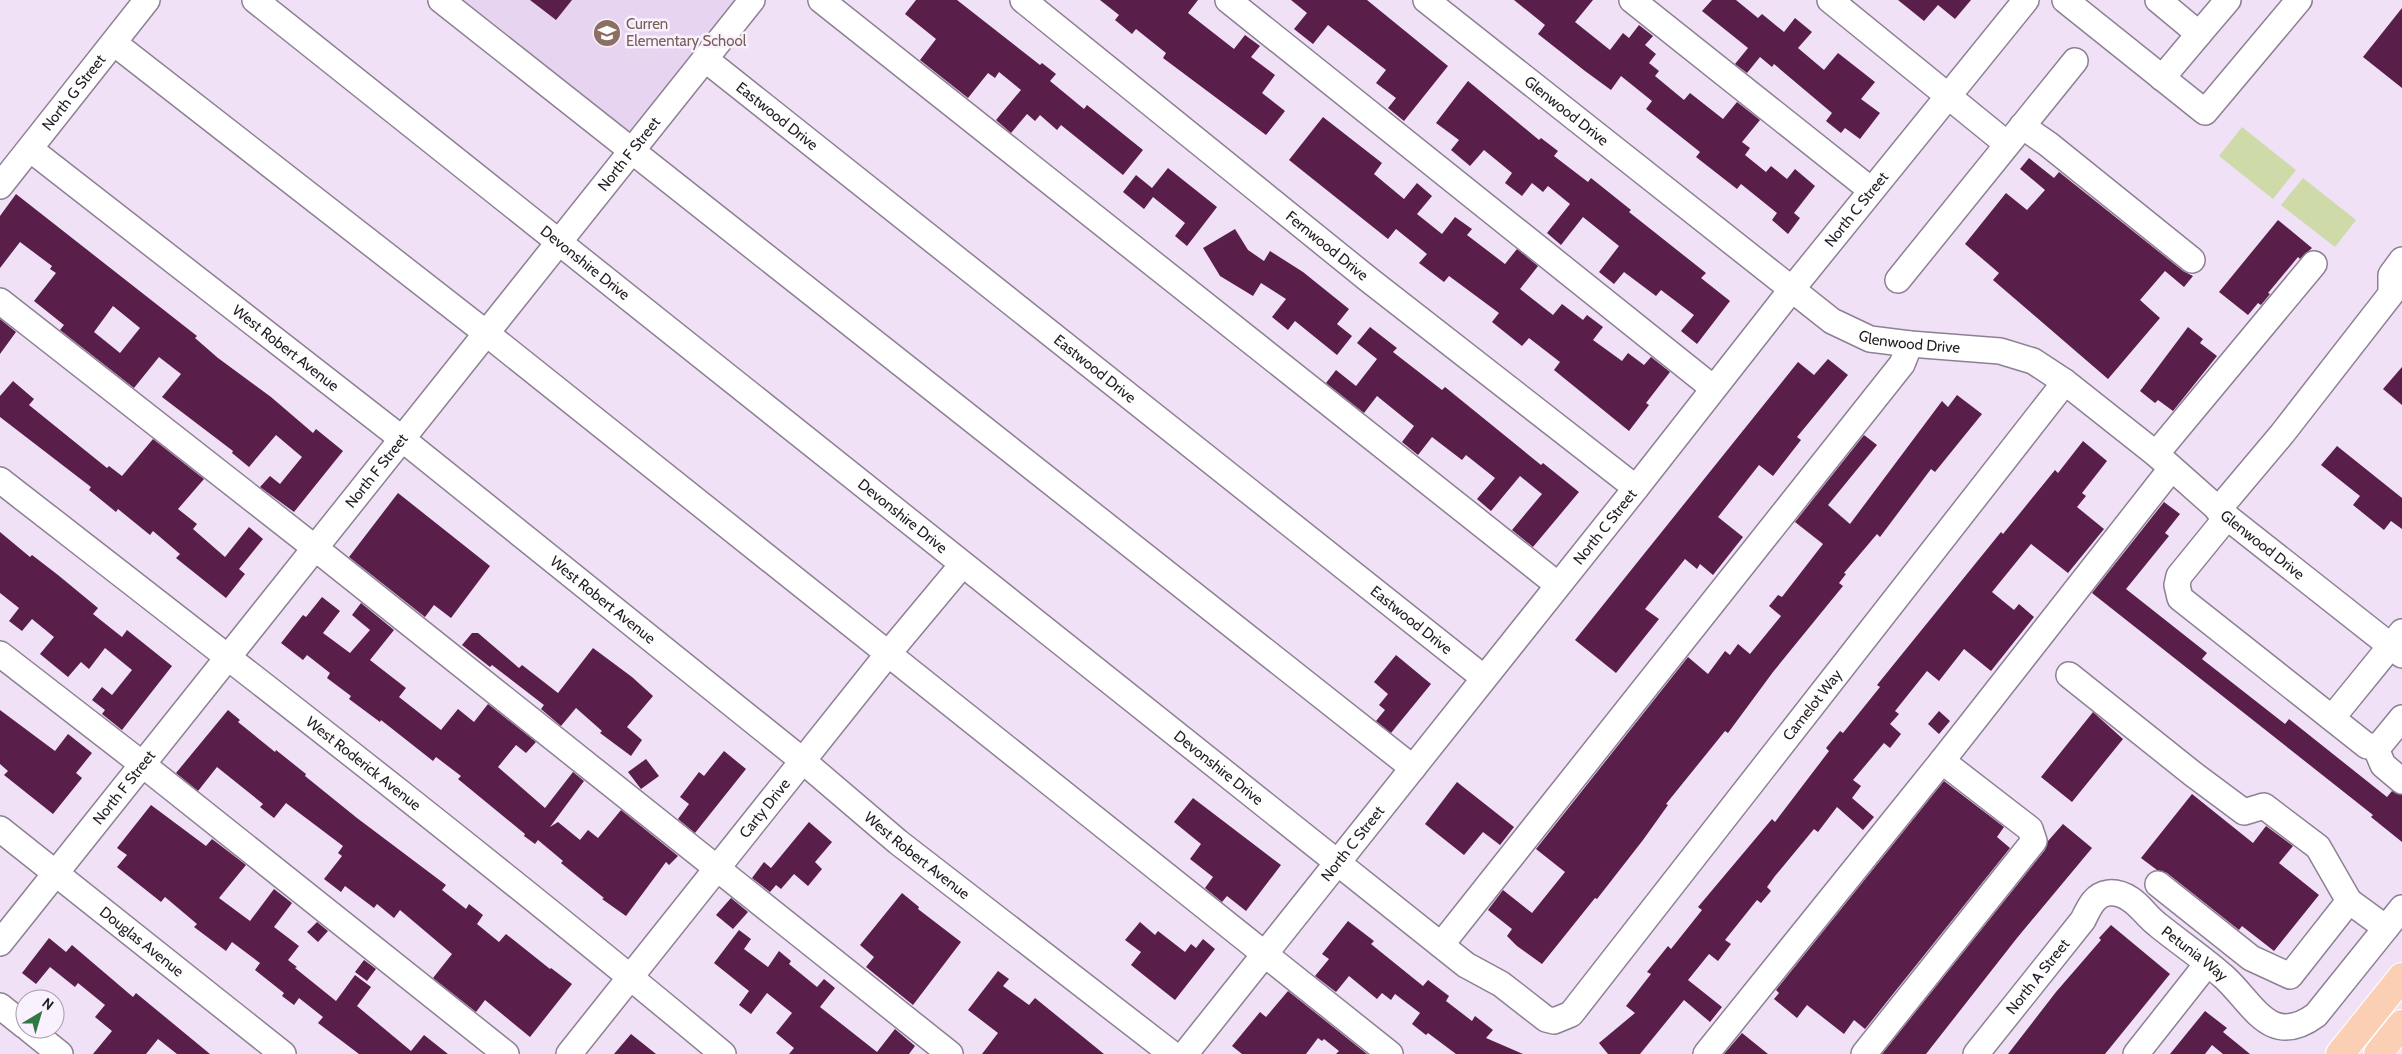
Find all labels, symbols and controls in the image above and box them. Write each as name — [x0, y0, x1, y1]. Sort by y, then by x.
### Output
place label: Curren Elementary School — [626, 15, 747, 50]
school or university icon: Curren Elementary School — [592, 18, 622, 48]
street label: North G Street — [38, 51, 109, 134]
street label: Glenwood Drive — [1521, 72, 1612, 150]
street label: Eastwood Drive — [732, 78, 822, 154]
street label: North F Street — [594, 113, 664, 195]
street label: North C Street — [1821, 168, 1892, 250]
street label: Fernwood Drive — [1282, 207, 1372, 285]
street label: Devonshire Drive — [537, 222, 634, 304]
street label: West Robert Avenue — [229, 301, 343, 395]
street label: Glenwood Drive — [1856, 326, 1961, 357]
street label: Eastwood Drive — [1050, 331, 1140, 407]
street label: North F Street — [342, 430, 412, 511]
street label: Devonshire Drive — [854, 475, 951, 557]
street label: North C Street — [1570, 486, 1640, 568]
street label: Glenwood Drive — [2217, 506, 2308, 584]
street label: West Robert Avenue — [546, 552, 659, 648]
street label: Eastwood Drive — [1367, 582, 1456, 658]
street label: Camelot Way — [1779, 666, 1846, 744]
street label: West Roderick Avenue — [302, 713, 425, 815]
street label: Devonshire Drive — [1170, 727, 1267, 809]
street label: North F Street — [89, 747, 159, 828]
street label: Carty Drive — [736, 775, 794, 842]
street label: North C Street — [1317, 802, 1388, 885]
street label: West Robert Avenue — [860, 808, 973, 903]
street label: Douglas Avenue — [96, 903, 188, 981]
street label: Petunia Way — [2158, 922, 2232, 985]
street label: North A Street — [2002, 935, 2073, 1018]
north arrow — [15, 989, 65, 1039]
text: N — [39, 994, 57, 1014]

